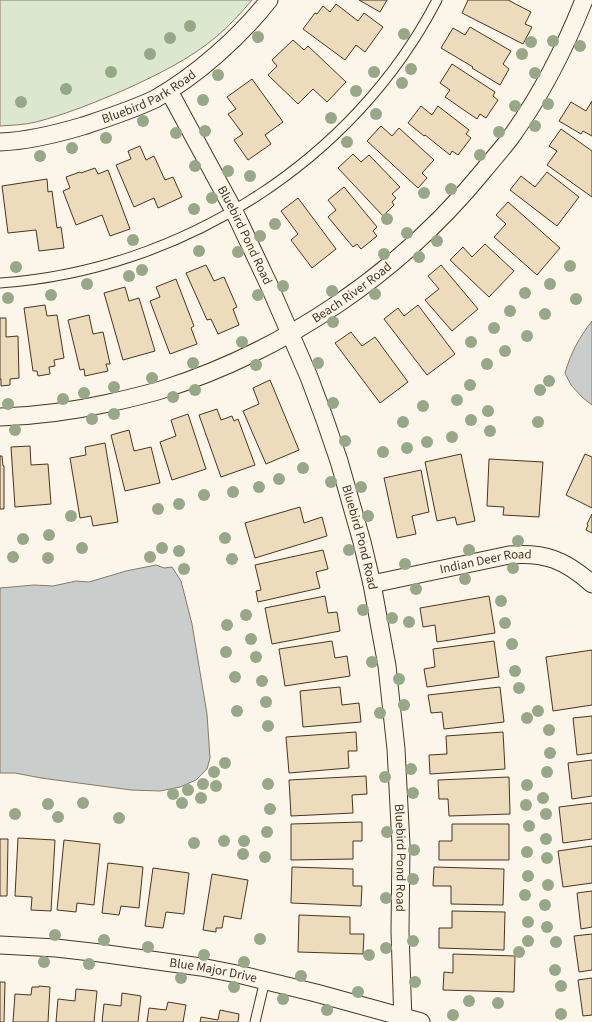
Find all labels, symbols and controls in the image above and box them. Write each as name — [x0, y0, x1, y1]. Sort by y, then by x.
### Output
street label: Bluebird Park Road — [99, 66, 200, 128]
street label: Bluebird Pond Road — [213, 182, 277, 288]
street label: Beach River Road — [309, 258, 396, 327]
street label: Bluebird Pond Road — [337, 483, 382, 591]
street label: Indian Deer Road — [438, 545, 532, 578]
street label: Bluebird Pond Road — [390, 803, 410, 912]
street label: Blue Major Drive — [168, 954, 259, 987]

